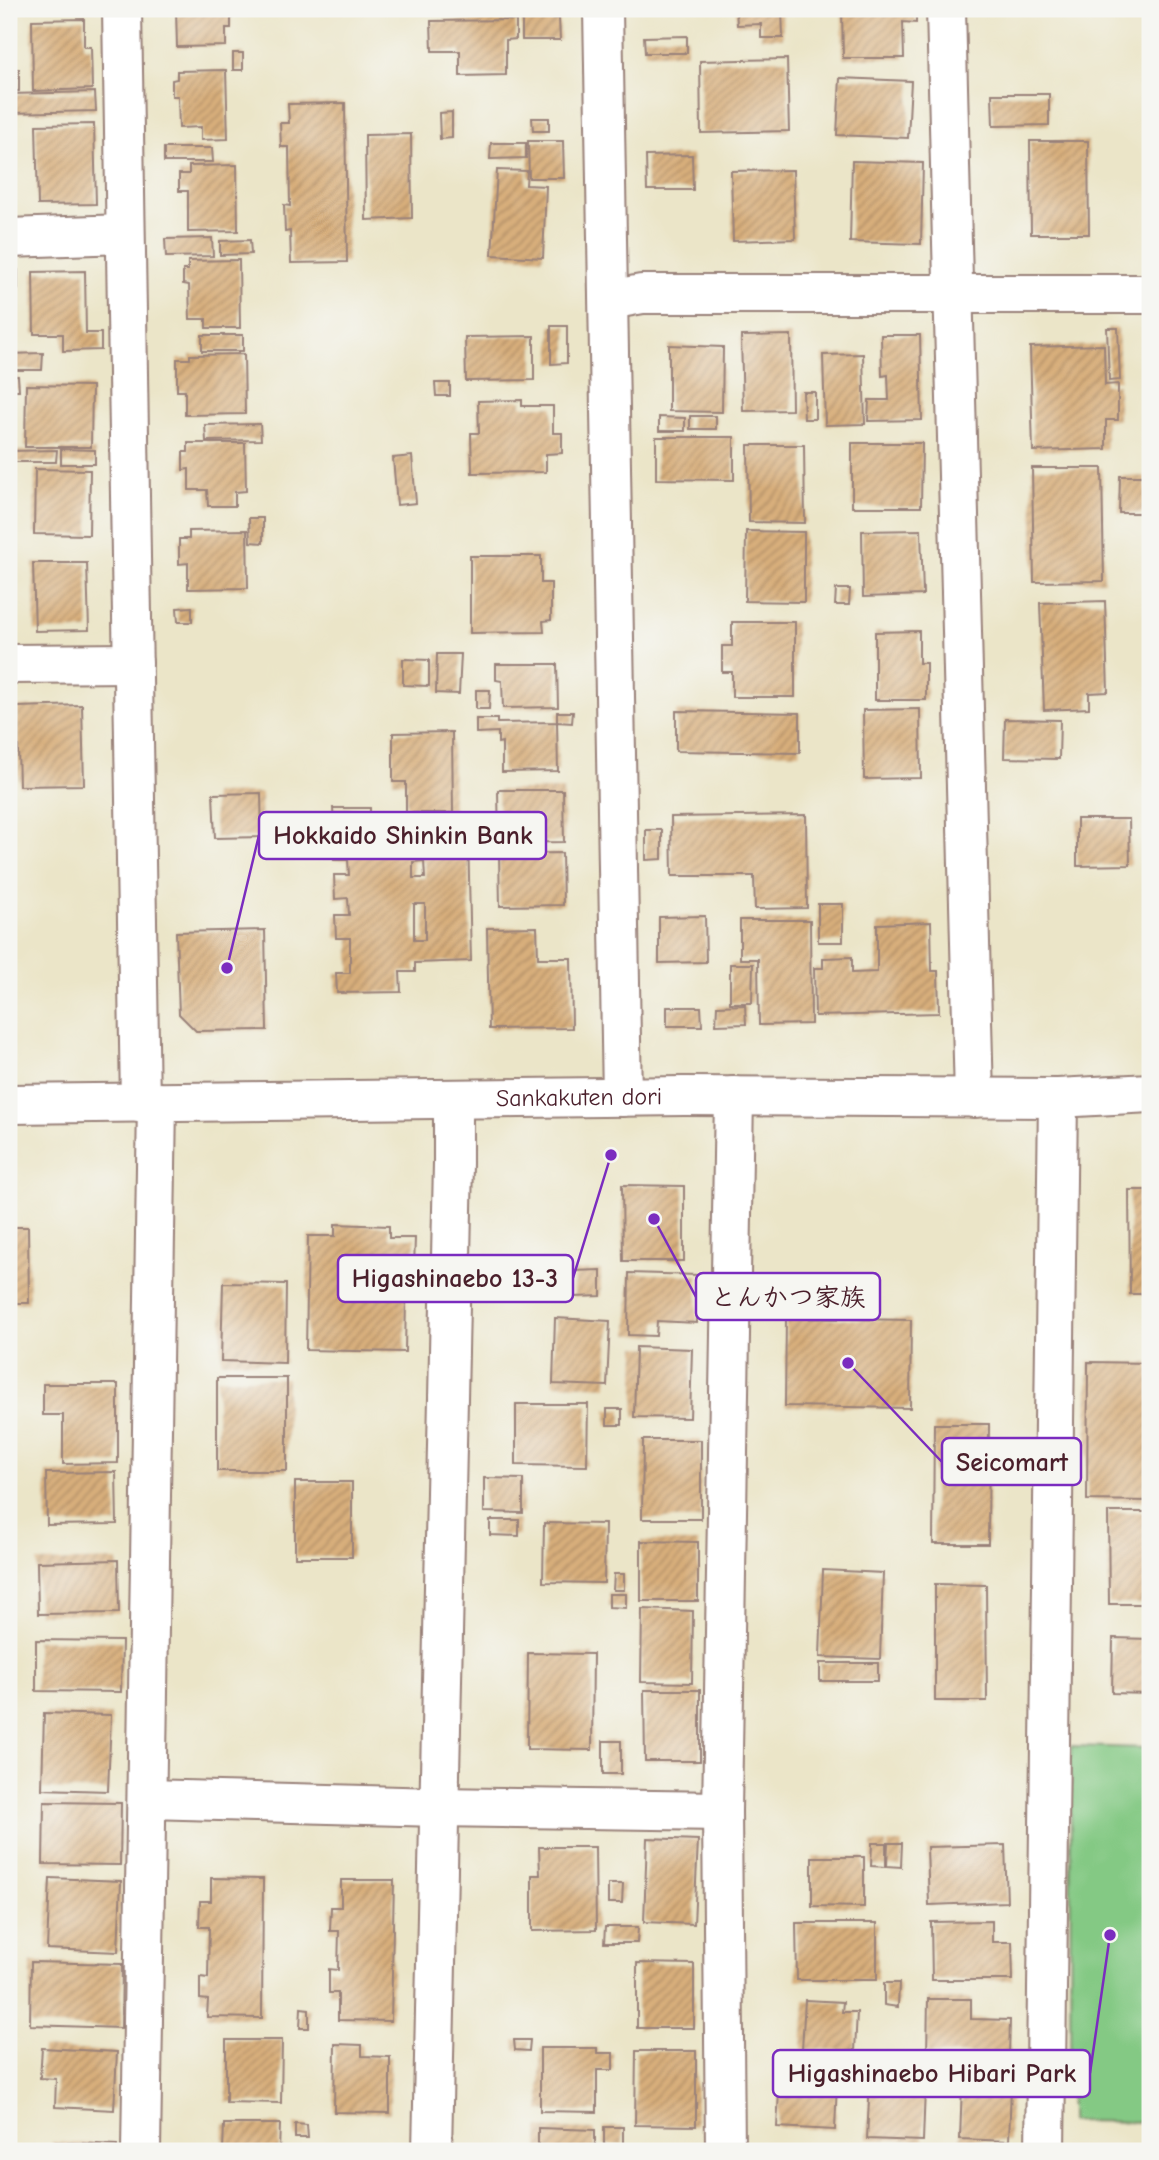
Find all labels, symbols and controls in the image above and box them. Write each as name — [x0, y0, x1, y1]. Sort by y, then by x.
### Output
callout: Hokkaido Shinkin Bank — [259, 812, 546, 859]
text: Hokkaido Shinkin Bank — [273, 821, 533, 851]
street label: Sankakuten dori — [496, 1082, 662, 1112]
callout: Higashinaebo 13-3 — [338, 1255, 573, 1302]
text: Higashinaebo 13-3 — [352, 1264, 558, 1294]
callout: とんかつ家族 — [696, 1273, 880, 1320]
text: とんかつ家族 — [710, 1283, 866, 1313]
callout: Seicomart — [942, 1438, 1081, 1485]
text: Seicomart — [956, 1448, 1068, 1478]
callout: Higashinaebo Hibari Park — [773, 2050, 1090, 2097]
text: Higashinaebo Hibari Park — [788, 2059, 1077, 2089]

